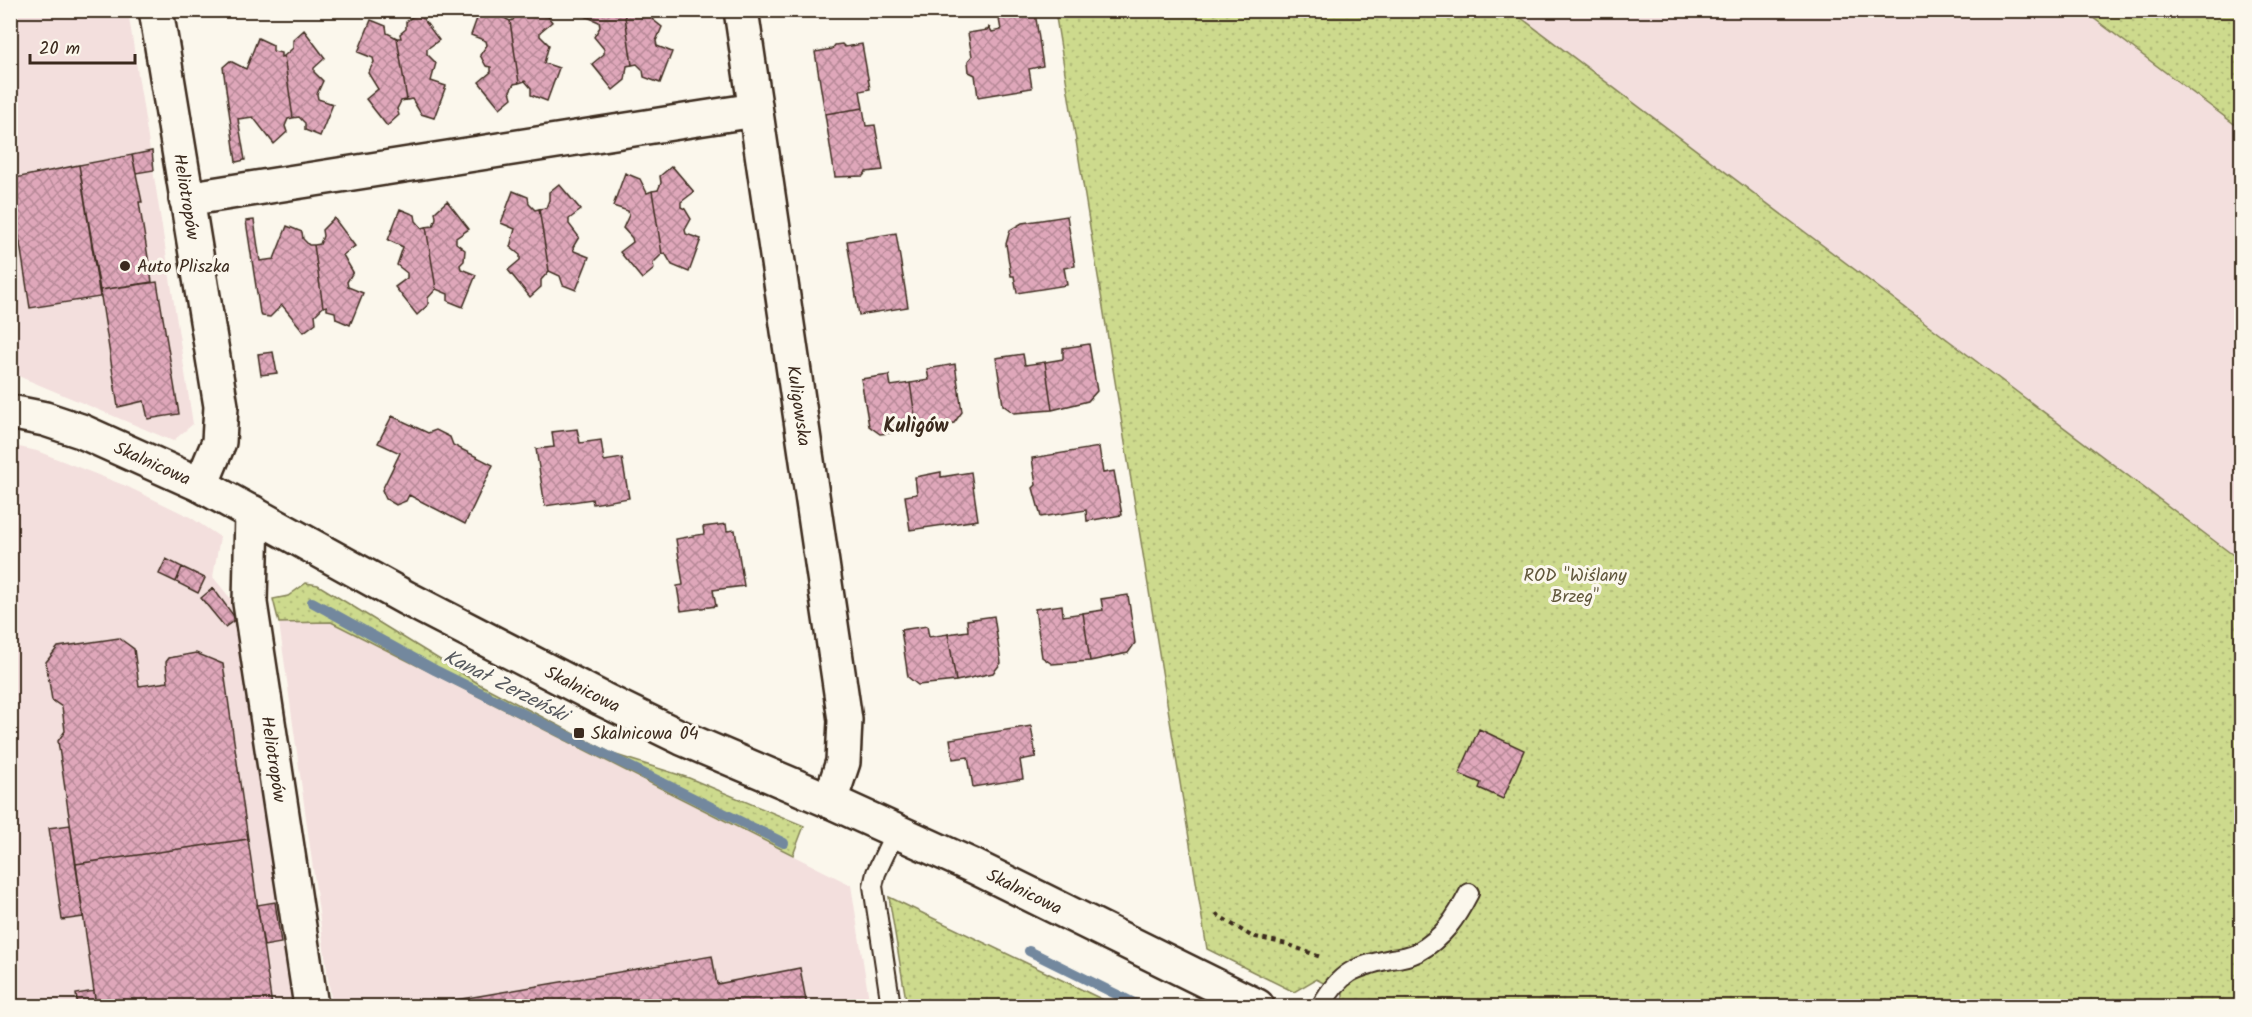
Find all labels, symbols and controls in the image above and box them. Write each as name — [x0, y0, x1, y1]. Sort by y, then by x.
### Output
scale bar — [30, 27, 135, 65]
text: 20 m — [39, 35, 80, 64]
street label: Heliotropów — [164, 151, 207, 243]
place label: Auto Pliszka — [137, 253, 230, 282]
marker: Auto Pliszka — [118, 259, 132, 273]
street label: Kuligowska — [777, 364, 818, 448]
district label: Kuligów — [883, 411, 949, 443]
street label: Skalnicowa — [109, 435, 195, 494]
park label: ROD "Wiślany Brzeg" — [1523, 562, 1627, 612]
water label: Kanał Zerzeński — [437, 642, 577, 734]
street label: Skalnicowa — [539, 659, 625, 722]
street label: Heliotropów — [251, 714, 293, 805]
place label: Skalnicowa 04 — [591, 720, 699, 749]
marker: Skalnicowa 04 — [572, 726, 586, 740]
street label: Skalnicowa — [981, 862, 1067, 924]

